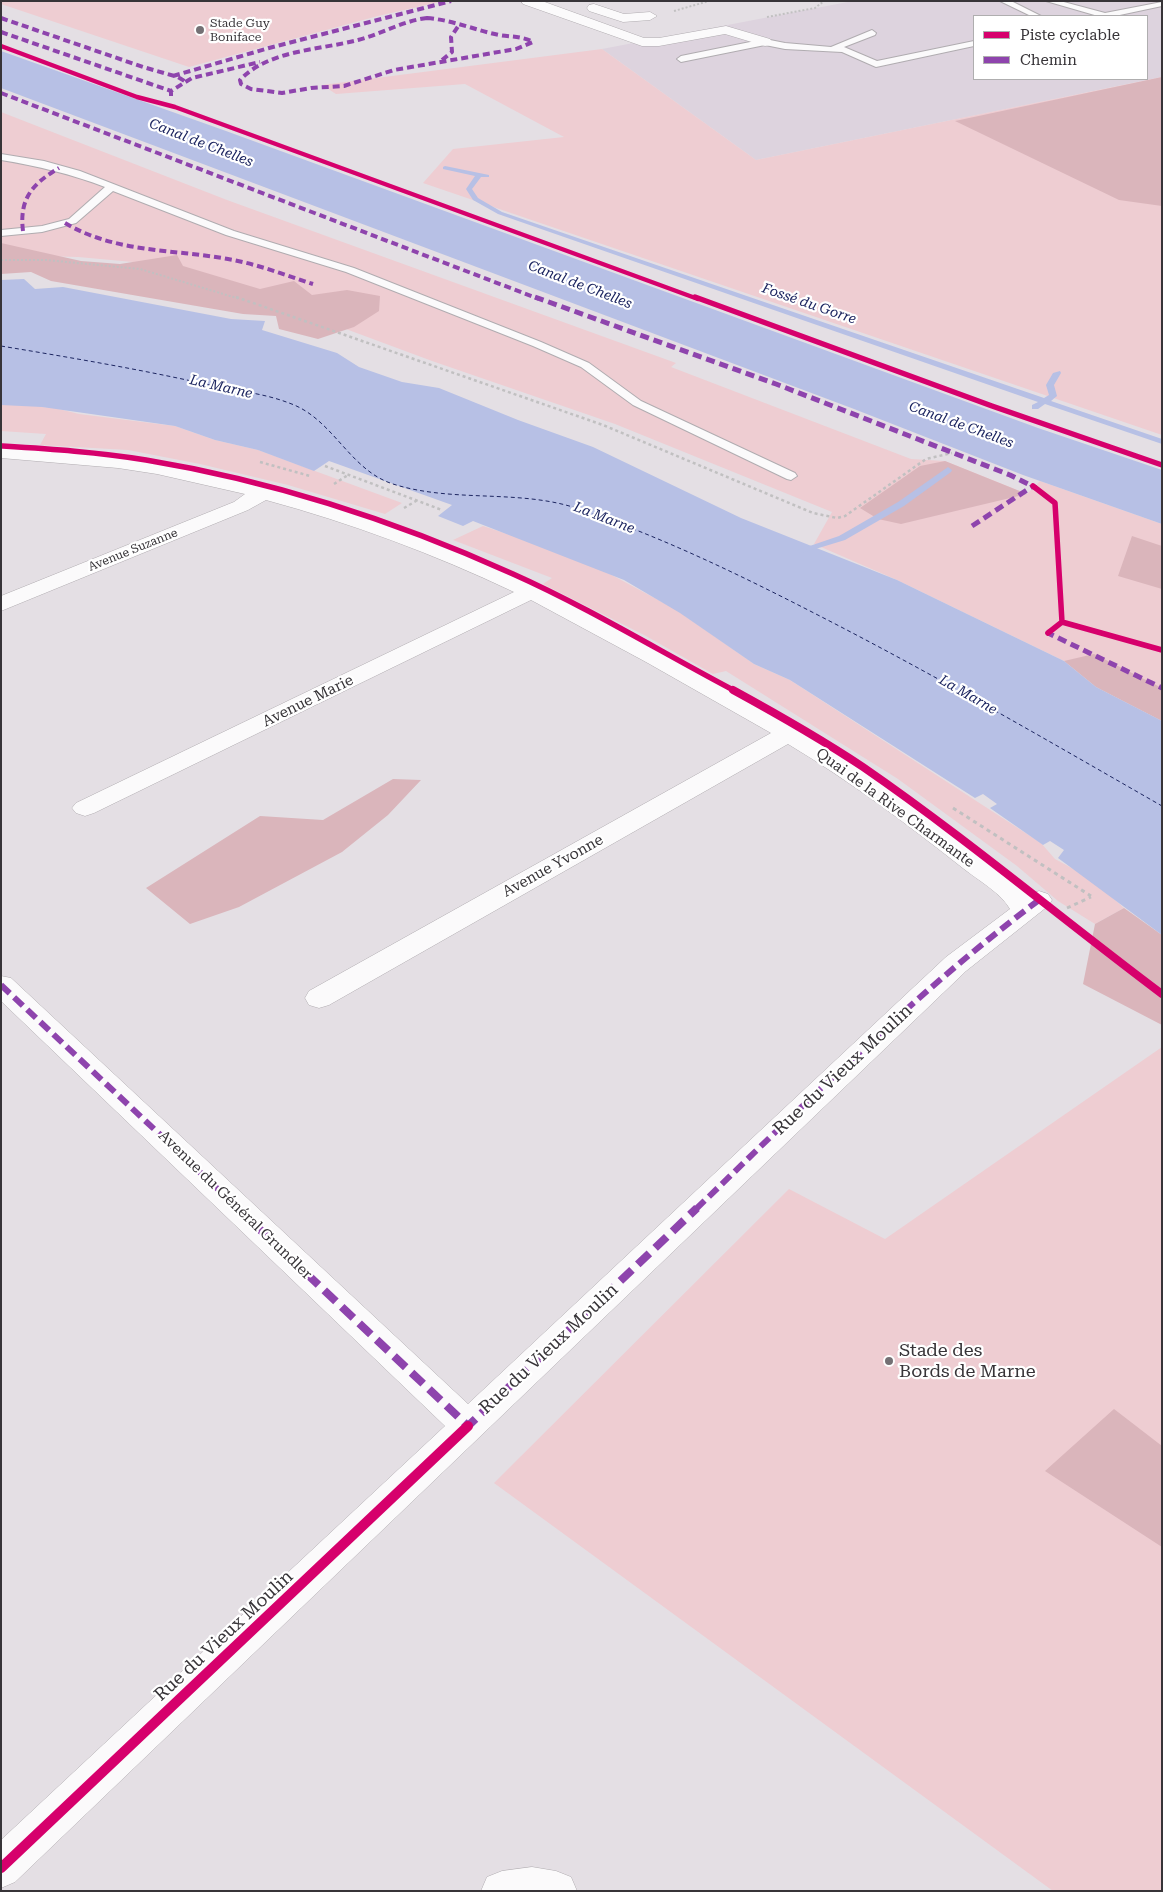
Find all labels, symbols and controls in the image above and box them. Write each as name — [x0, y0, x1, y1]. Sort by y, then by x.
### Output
legend — [973, 15, 1148, 80]
place label: Stade Guy Boniface — [210, 16, 270, 44]
marker: Stade Guy Boniface — [194, 24, 206, 36]
text: Piste cyclable — [1020, 26, 1120, 44]
text: Chemin — [1020, 51, 1077, 69]
water label: Canal de Chelles — [147, 115, 255, 171]
water label: Canal de Chelles — [526, 257, 634, 313]
water label: Fossé du Gorre — [760, 280, 858, 328]
water label: La Marne — [188, 372, 254, 402]
water label: Canal de Chelles — [906, 398, 1016, 452]
water label: La Marne — [571, 499, 637, 537]
street label: Avenue Suzanne — [86, 525, 180, 575]
street label: Avenue Marie — [260, 671, 356, 731]
water label: La Marne — [936, 672, 1000, 718]
street label: Quai de la Rive Charmante — [812, 744, 978, 872]
street label: Avenue Yvonne — [499, 831, 607, 901]
street label: Rue du Vieux Moulin — [769, 1000, 917, 1140]
street label: Avenue du Général Grundler — [154, 1127, 316, 1283]
street label: Rue du Vieux Moulin — [475, 1279, 623, 1419]
place label: Stade des Bords de Marne — [899, 1340, 1036, 1382]
marker: Stade des Bords de Marne — [883, 1355, 895, 1367]
street label: Rue du Vieux Moulin — [150, 1566, 298, 1706]

